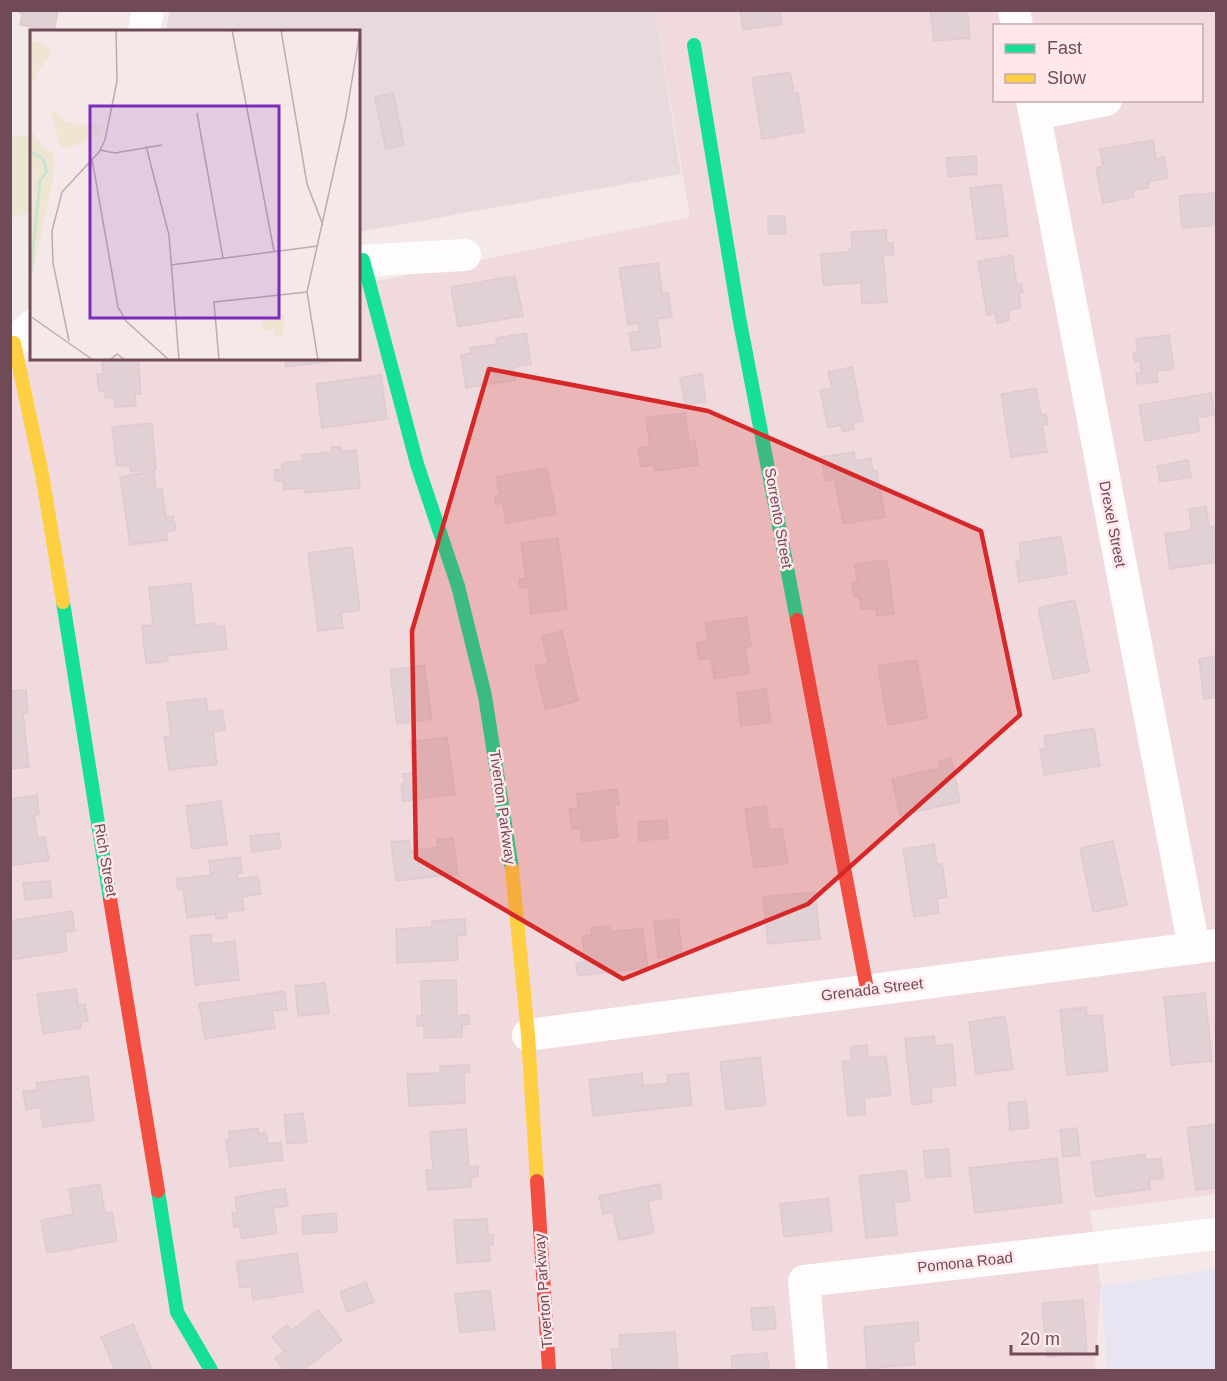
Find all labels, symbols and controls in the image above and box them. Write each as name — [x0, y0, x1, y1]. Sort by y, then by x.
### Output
legend — [993, 24, 1203, 102]
inset map — [30, 30, 360, 360]
text: Fast — [1047, 38, 1082, 58]
text: Slow — [1047, 68, 1087, 88]
street label: Sorrento Street — [762, 466, 796, 570]
street label: Drexel Street — [1096, 479, 1130, 569]
street label: Tiverton Parkway — [487, 749, 520, 866]
street label: Rich Street — [91, 822, 121, 899]
street label: Grenada Street — [820, 974, 925, 1004]
street label: Tiverton Parkway — [530, 1232, 556, 1349]
street label: Pomona Road — [916, 1249, 1014, 1275]
scale bar — [1011, 1318, 1096, 1356]
text: 20 m — [1020, 1329, 1060, 1349]

